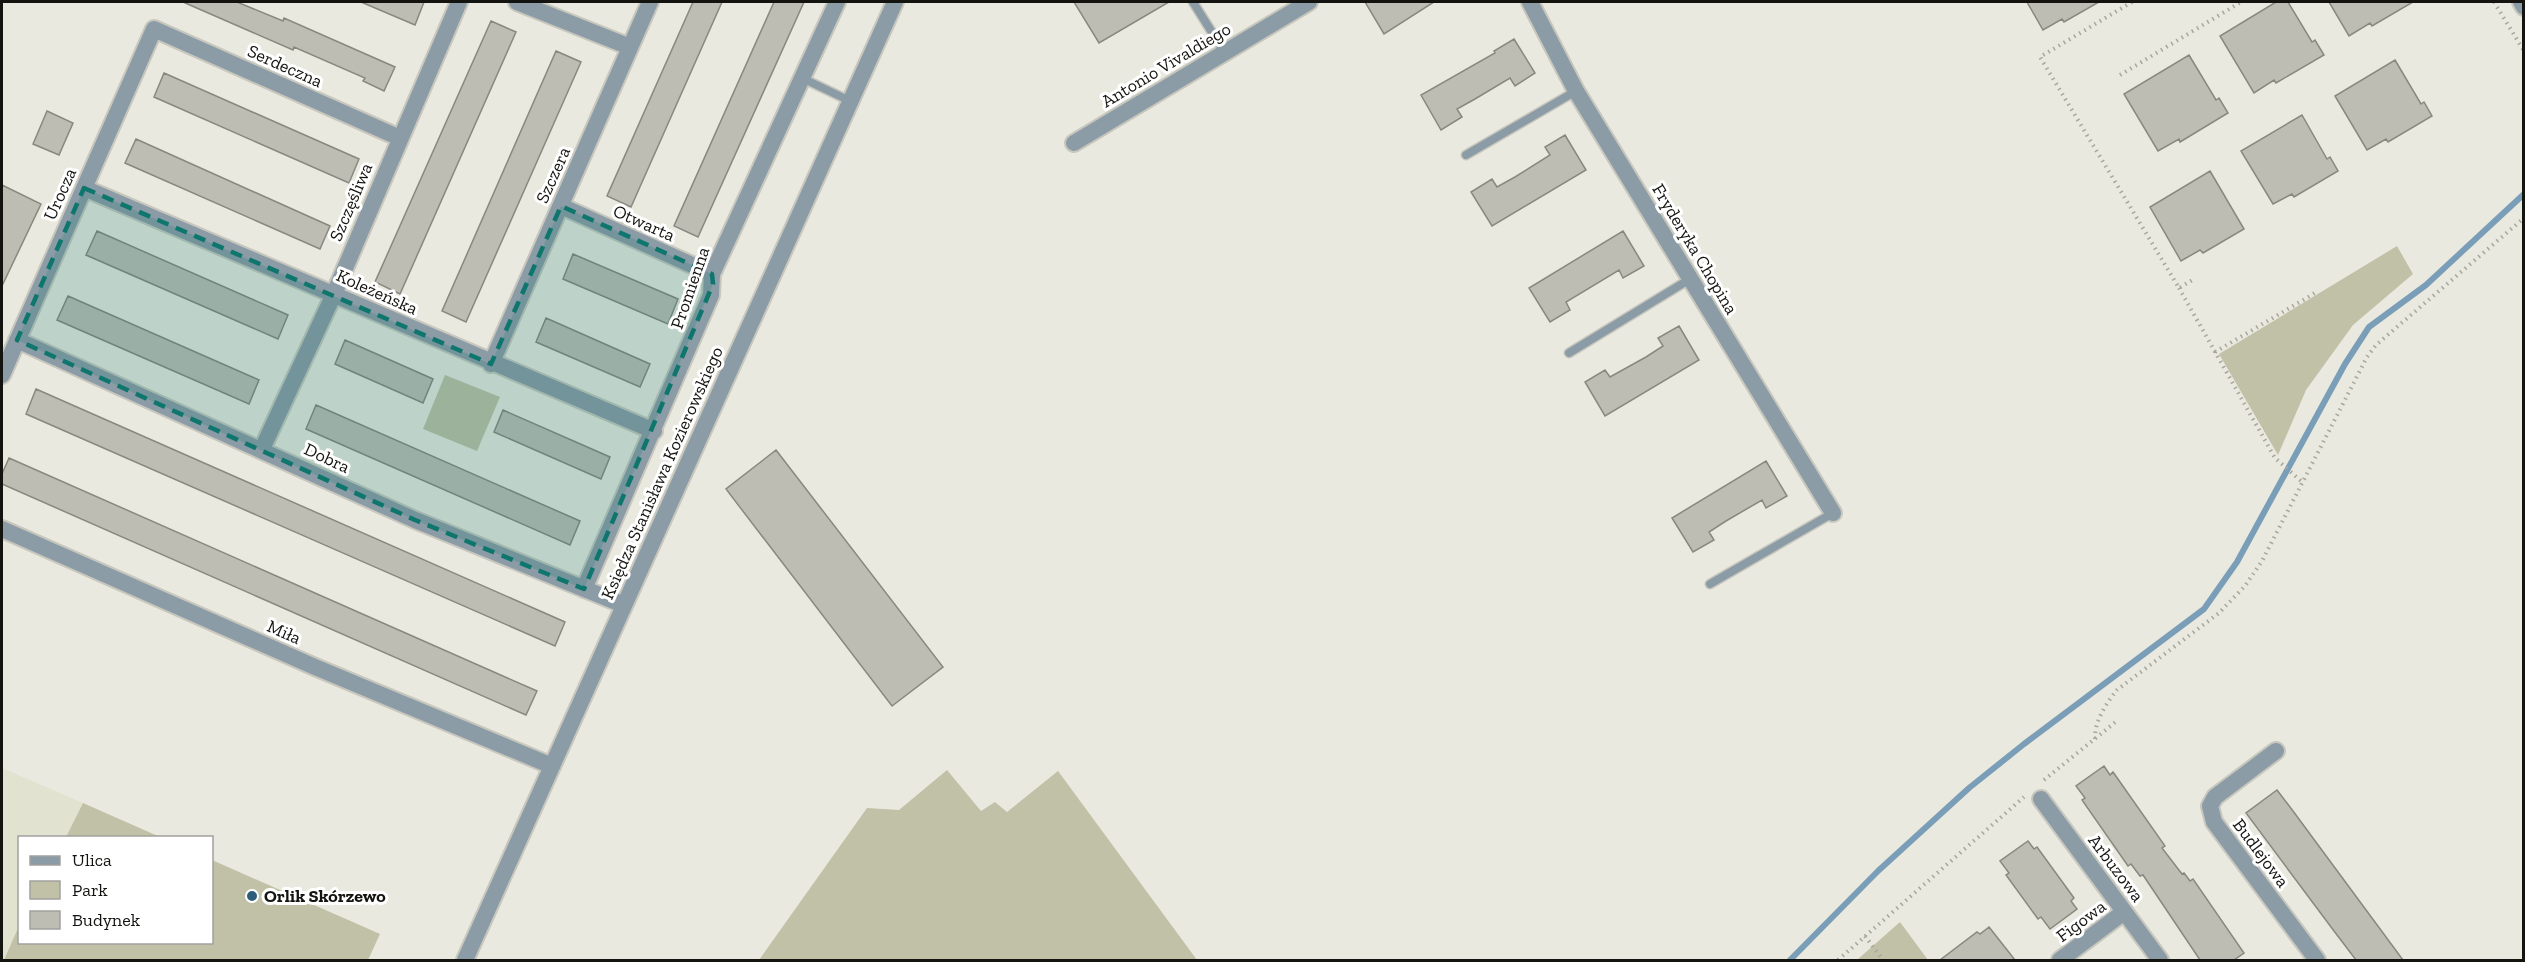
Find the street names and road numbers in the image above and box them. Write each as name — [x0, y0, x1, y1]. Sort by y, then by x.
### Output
street label: Antonio Vivaldiego — [1097, 18, 1235, 112]
street label: Serdeczna — [244, 40, 326, 92]
street label: Szczera — [531, 143, 575, 207]
street label: Szczęśliwa — [325, 159, 377, 244]
street label: Urocza — [39, 164, 81, 223]
street label: Fryderyka Chopina — [1647, 180, 1743, 319]
street label: Otwarta — [610, 200, 679, 246]
street label: Promienna — [666, 244, 714, 332]
street label: Koleżeńska — [333, 264, 421, 320]
street label: Księdza Stanisława Kozierowskiego — [596, 343, 728, 603]
street label: Dobra — [301, 438, 354, 478]
street label: Miła — [264, 615, 305, 649]
street label: Budlejowa — [2228, 814, 2294, 892]
street label: Arbuzowa — [2083, 830, 2149, 906]
street label: Figowa — [2052, 895, 2110, 947]

